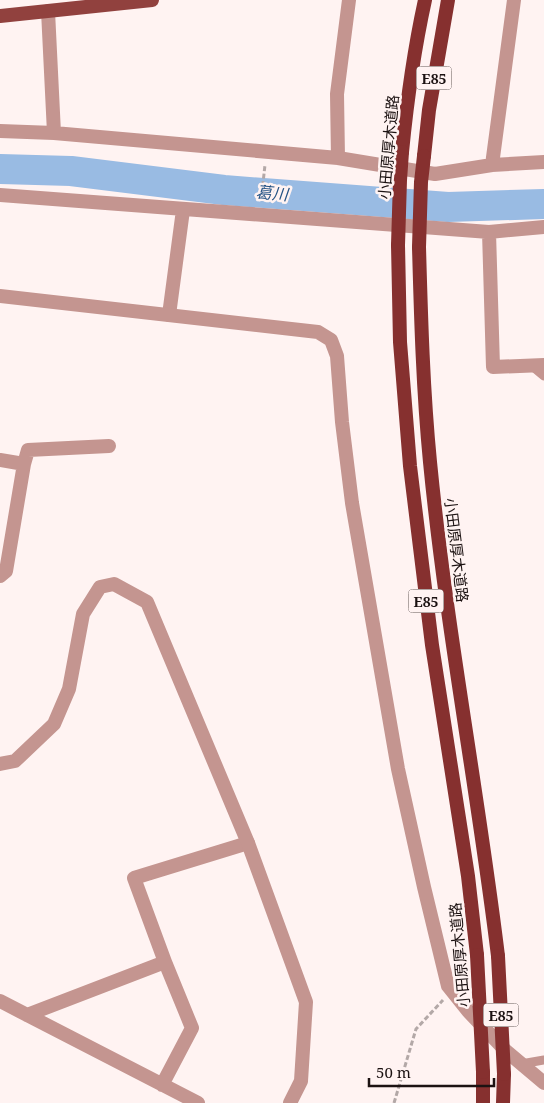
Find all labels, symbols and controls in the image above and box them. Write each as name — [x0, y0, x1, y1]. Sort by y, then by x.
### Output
road number: E85 — [416, 66, 452, 90]
street label: 小田原厚木道路 — [373, 94, 403, 200]
water label: 葛川 — [255, 181, 291, 206]
street label: 小田原厚木道路 — [441, 497, 473, 603]
road number: E85 — [408, 590, 444, 612]
street label: 小田原厚木道路 — [444, 902, 474, 1008]
road number: E85 — [484, 1004, 518, 1026]
scale bar — [369, 1056, 494, 1088]
text: 50 m — [376, 1062, 411, 1082]

